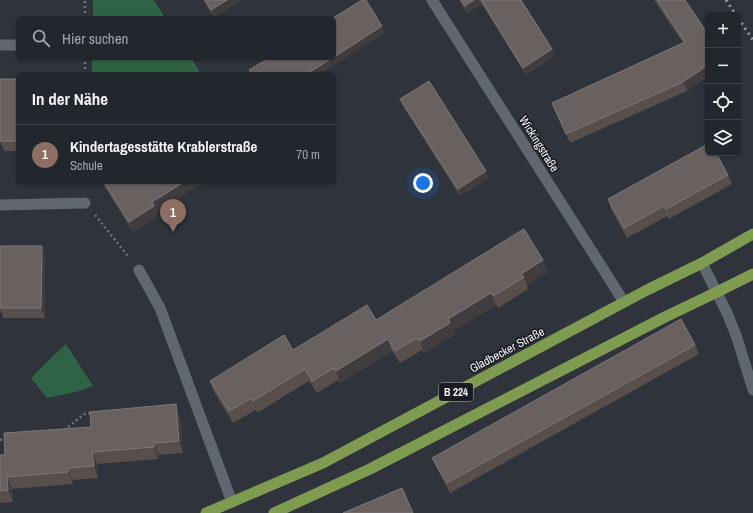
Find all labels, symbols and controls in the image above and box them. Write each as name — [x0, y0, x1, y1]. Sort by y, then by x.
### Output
map controls — [705, 12, 741, 156]
button: + — [705, 12, 741, 48]
search box — [16, 16, 336, 60]
icon: search — [30, 27, 52, 49]
text: Hier suchen — [62, 28, 128, 49]
button: − — [705, 48, 741, 84]
button: locate — [705, 84, 741, 120]
text: In der Nähe — [32, 87, 108, 110]
street label: Wickingstraße — [515, 113, 563, 175]
button: layers — [705, 120, 741, 156]
text: Kindertagesstätte Krablerstraße — [70, 136, 257, 157]
text: 1 — [42, 146, 48, 163]
text: 70 m — [296, 146, 320, 163]
text: Schule — [70, 157, 103, 174]
your location — [413, 173, 433, 193]
pin: 1 — [160, 199, 186, 232]
street label: Gladbecker Straße — [467, 324, 547, 376]
road number: B 224 — [439, 383, 473, 401]

